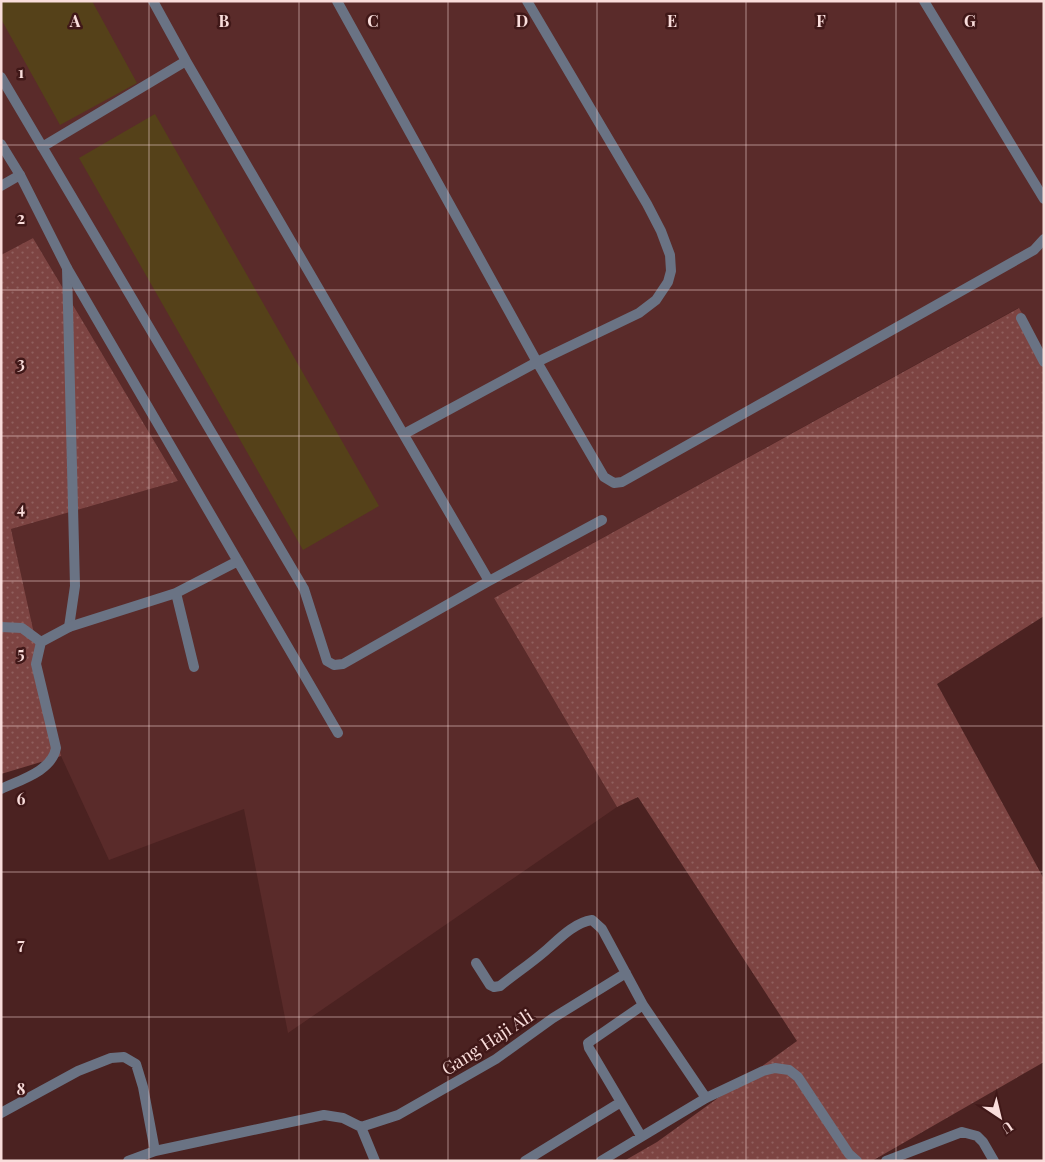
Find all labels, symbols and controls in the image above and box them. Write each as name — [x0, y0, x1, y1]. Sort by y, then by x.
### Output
text: A — [69, 10, 81, 31]
text: B — [219, 10, 230, 31]
text: C — [367, 10, 379, 31]
text: D — [516, 10, 528, 31]
text: E — [667, 10, 677, 31]
text: F — [816, 10, 826, 31]
text: G — [964, 10, 976, 31]
text: 1 — [18, 61, 24, 82]
text: 2 — [17, 207, 25, 228]
text: 3 — [17, 352, 25, 373]
text: 4 — [17, 497, 25, 518]
text: 5 — [17, 642, 25, 663]
text: 6 — [17, 788, 26, 809]
text: 7 — [17, 933, 25, 954]
street label: Gang Haji Ali — [437, 1004, 537, 1080]
text: 8 — [17, 1078, 26, 1099]
north arrow — [975, 1092, 1025, 1142]
text: U — [998, 1118, 1017, 1139]

